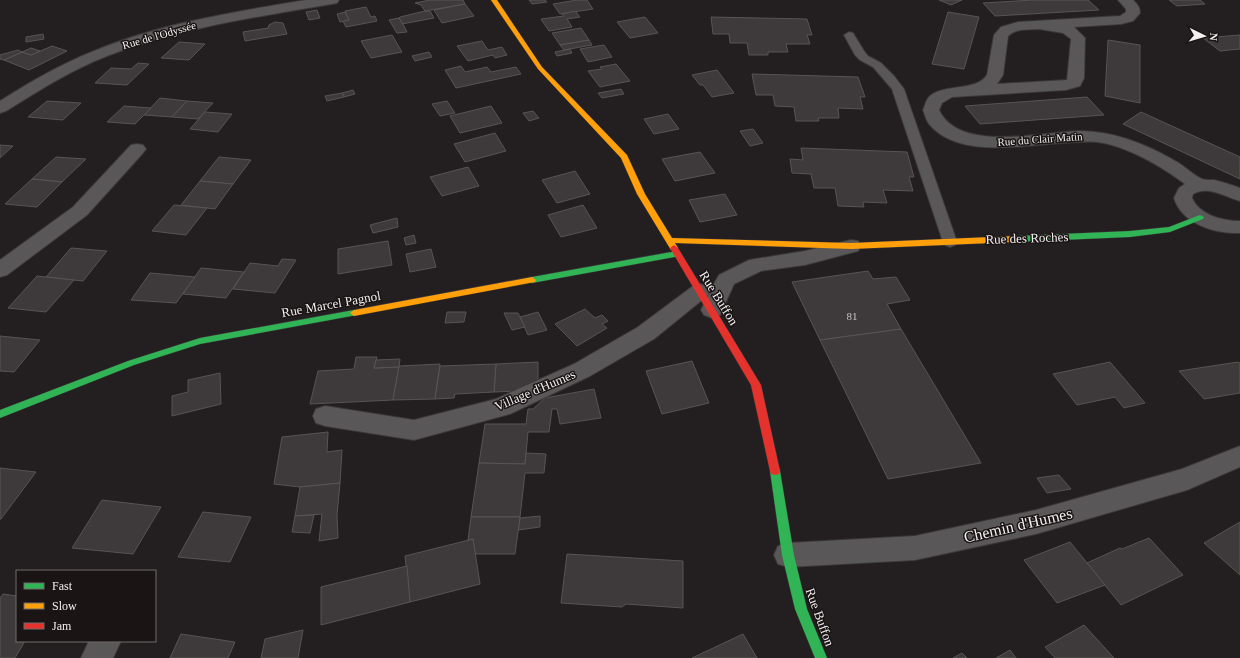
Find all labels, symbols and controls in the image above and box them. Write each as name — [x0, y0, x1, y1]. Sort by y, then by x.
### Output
north arrow — [1184, 16, 1224, 56]
street label: Rue de l'Odyssée — [121, 19, 197, 51]
text: N — [1208, 32, 1220, 41]
street label: Rue du Clair Matin — [997, 130, 1083, 148]
street label: Rue des Roches — [985, 229, 1069, 247]
street label: Rue Buffon — [697, 268, 742, 328]
street label: Rue Marcel Pagnol — [280, 288, 382, 320]
house number: 81 — [847, 310, 858, 322]
street label: Village d'Humes — [492, 366, 578, 414]
street label: Chemin d'Humes — [962, 504, 1074, 546]
legend — [16, 570, 156, 642]
text: Fast — [52, 579, 73, 593]
street label: Rue Buffon — [803, 586, 838, 649]
text: Slow — [52, 599, 77, 613]
text: Jam — [52, 619, 72, 633]

